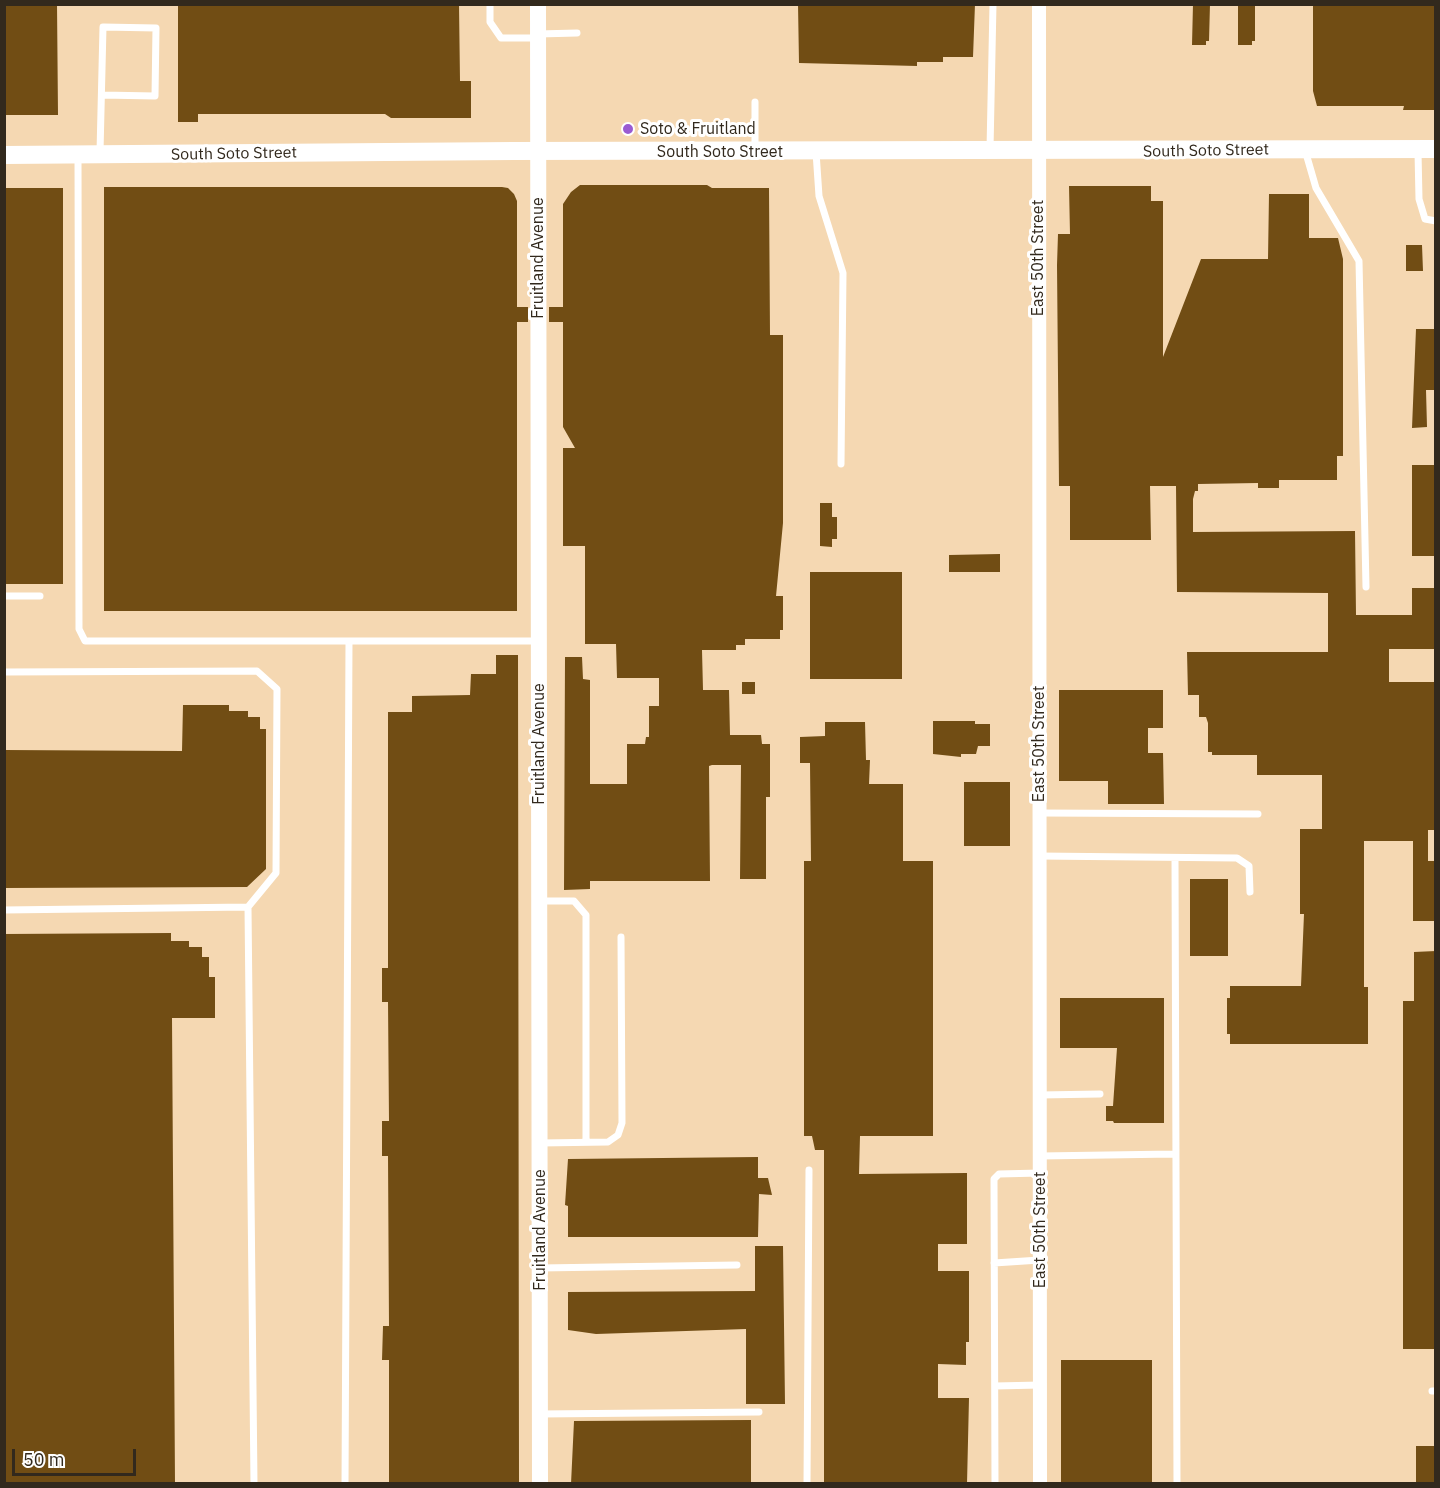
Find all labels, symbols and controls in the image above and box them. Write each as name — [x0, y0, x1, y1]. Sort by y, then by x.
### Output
place label: Soto & Fruitland — [640, 119, 756, 139]
marker: Soto & Fruitland — [621, 122, 635, 136]
street label: South Soto Street — [1143, 140, 1269, 162]
street label: South Soto Street — [657, 142, 783, 162]
street label: South Soto Street — [171, 143, 297, 165]
street label: Fruitland Avenue — [528, 197, 548, 319]
street label: East 50th Street — [1028, 200, 1048, 316]
street label: Fruitland Avenue — [529, 683, 549, 805]
street label: East 50th Street — [1029, 686, 1049, 802]
street label: Fruitland Avenue — [530, 1169, 550, 1291]
street label: East 50th Street — [1030, 1172, 1050, 1288]
scale bar — [15, 1437, 140, 1475]
text: 50 m — [23, 1448, 65, 1471]

